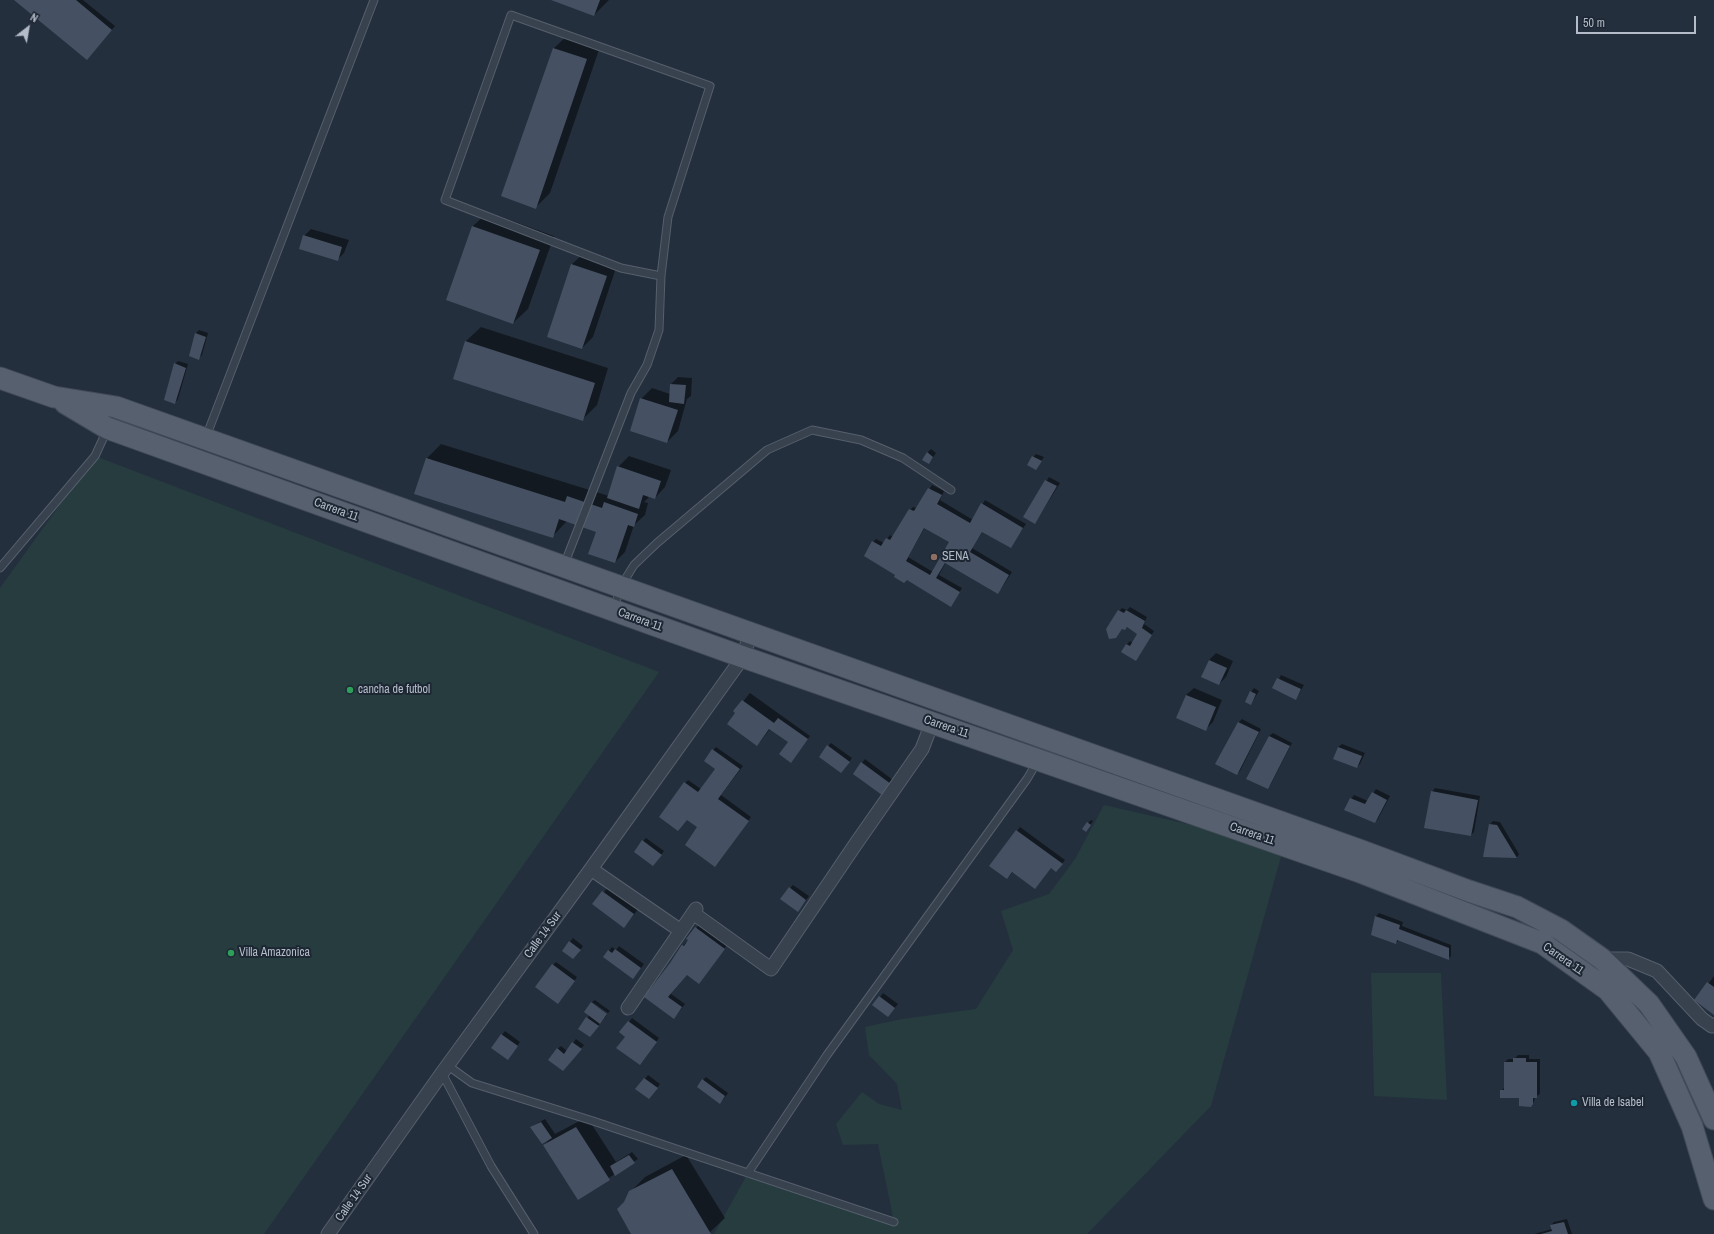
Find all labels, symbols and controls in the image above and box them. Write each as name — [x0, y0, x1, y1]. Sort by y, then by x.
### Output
north arrow — [8, 8, 48, 48]
scale bar — [1578, 8, 1698, 34]
text: N — [28, 10, 41, 25]
text: 50 m — [1583, 15, 1605, 31]
street label: Carrera 11 — [312, 495, 360, 525]
place label: SENA — [942, 550, 969, 564]
marker: SENA — [929, 552, 939, 562]
street label: Carrera 11 — [616, 605, 664, 635]
place label: cancha de futbol — [358, 683, 430, 697]
marker: cancha de futbol — [345, 685, 355, 695]
street label: Carrera 11 — [922, 713, 970, 741]
street label: Carrera 11 — [1228, 820, 1276, 848]
street label: Calle 14 Sur — [521, 909, 565, 961]
street label: Carrera 11 — [1540, 940, 1586, 978]
place label: Villa Amazonica — [239, 946, 310, 960]
marker: Villa Amazonica — [226, 948, 236, 958]
place label: Villa de Isabel — [1582, 1096, 1644, 1110]
marker: Villa de Isabel — [1569, 1098, 1579, 1108]
street label: Calle 14 Sur — [333, 1172, 375, 1224]

